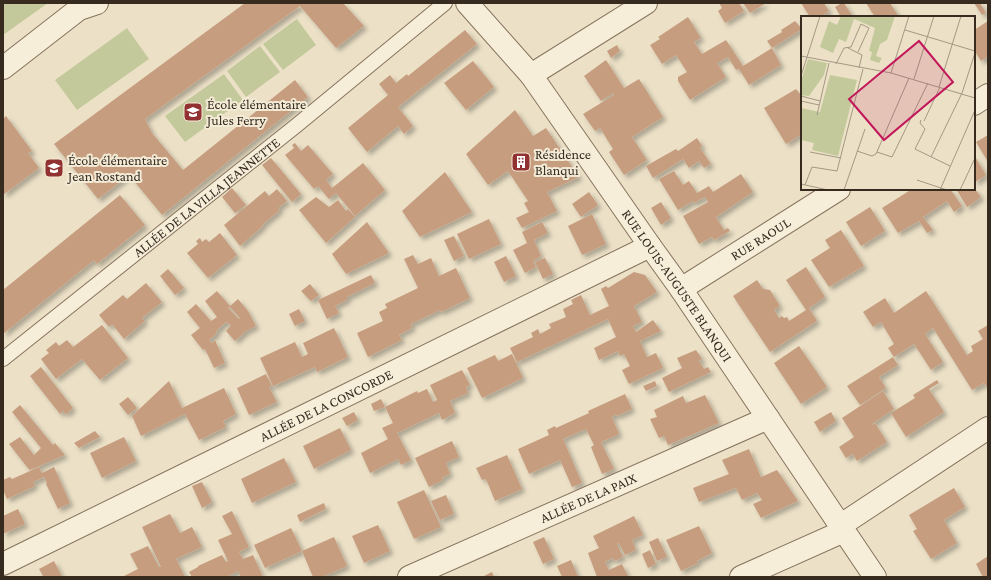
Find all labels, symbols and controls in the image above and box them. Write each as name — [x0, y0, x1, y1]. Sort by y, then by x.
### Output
inset map — [801, 16, 975, 190]
place label: École élémentaire Jules Ferry — [205, 96, 306, 128]
school or university icon: École élémentaire Jules Ferry — [182, 101, 204, 123]
street label: ALLÉE DE LA VILLA JEANNETTE — [130, 134, 283, 260]
place label: Résidence Blanqui — [535, 146, 591, 178]
building icon: Résidence Blanqui — [510, 151, 532, 173]
place label: École élémentaire Jean Rostand — [66, 152, 167, 184]
school or university icon: École élémentaire Jean Rostand — [43, 157, 65, 179]
street label: RUE LOUIS-AUGUSTE BLANQUI — [619, 206, 736, 365]
street label: RUE RAOUL — [728, 214, 793, 264]
street label: ALLÉE DE LA CONCORDE — [257, 366, 396, 445]
street label: ALLÉE DE LA PAIX — [538, 469, 639, 526]

